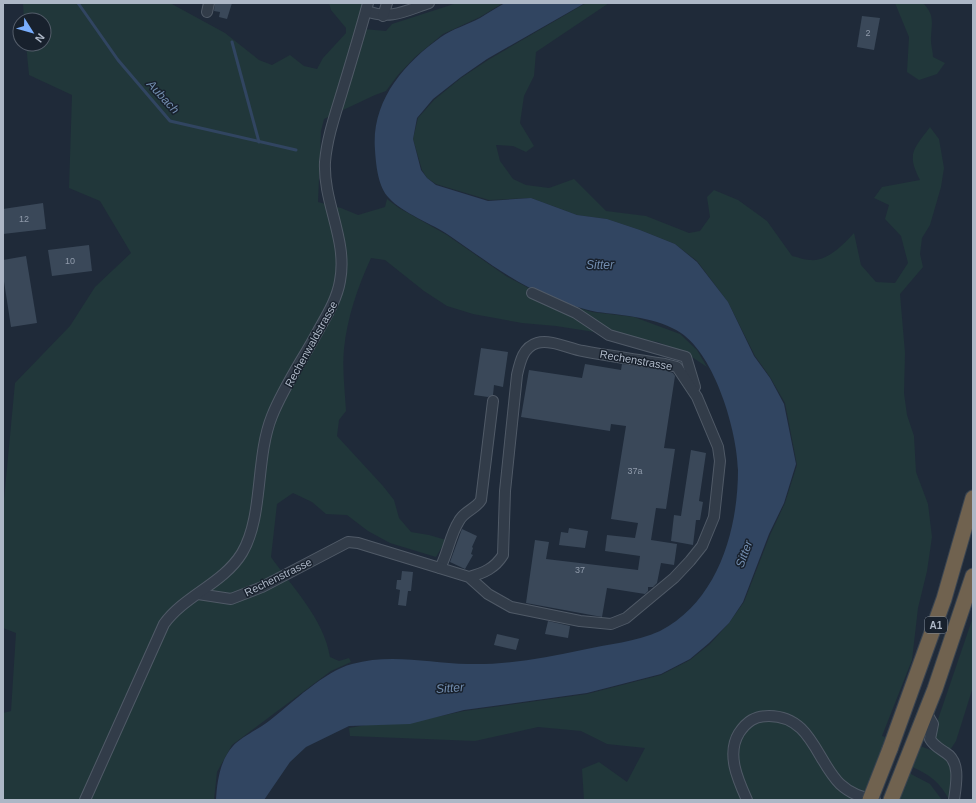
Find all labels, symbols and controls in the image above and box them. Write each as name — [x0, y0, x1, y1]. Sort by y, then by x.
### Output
north arrow — [12, 12, 52, 52]
house number: 2 — [865, 28, 871, 38]
text: N — [33, 31, 47, 45]
water label: Aubach — [143, 77, 182, 117]
house number: 12 — [19, 214, 29, 224]
house number: 10 — [65, 256, 75, 266]
water label: Sitter — [586, 258, 615, 272]
street label: Rechenwaldstrasse — [282, 299, 340, 389]
street label: Rechenstrasse — [599, 348, 673, 372]
house number: 37a — [627, 466, 643, 476]
water label: Sitter — [733, 538, 756, 570]
street label: Rechenstrasse — [242, 556, 314, 598]
house number: 37 — [575, 565, 585, 575]
road number: A1 — [925, 617, 947, 633]
water label: Sitter — [436, 680, 465, 696]

